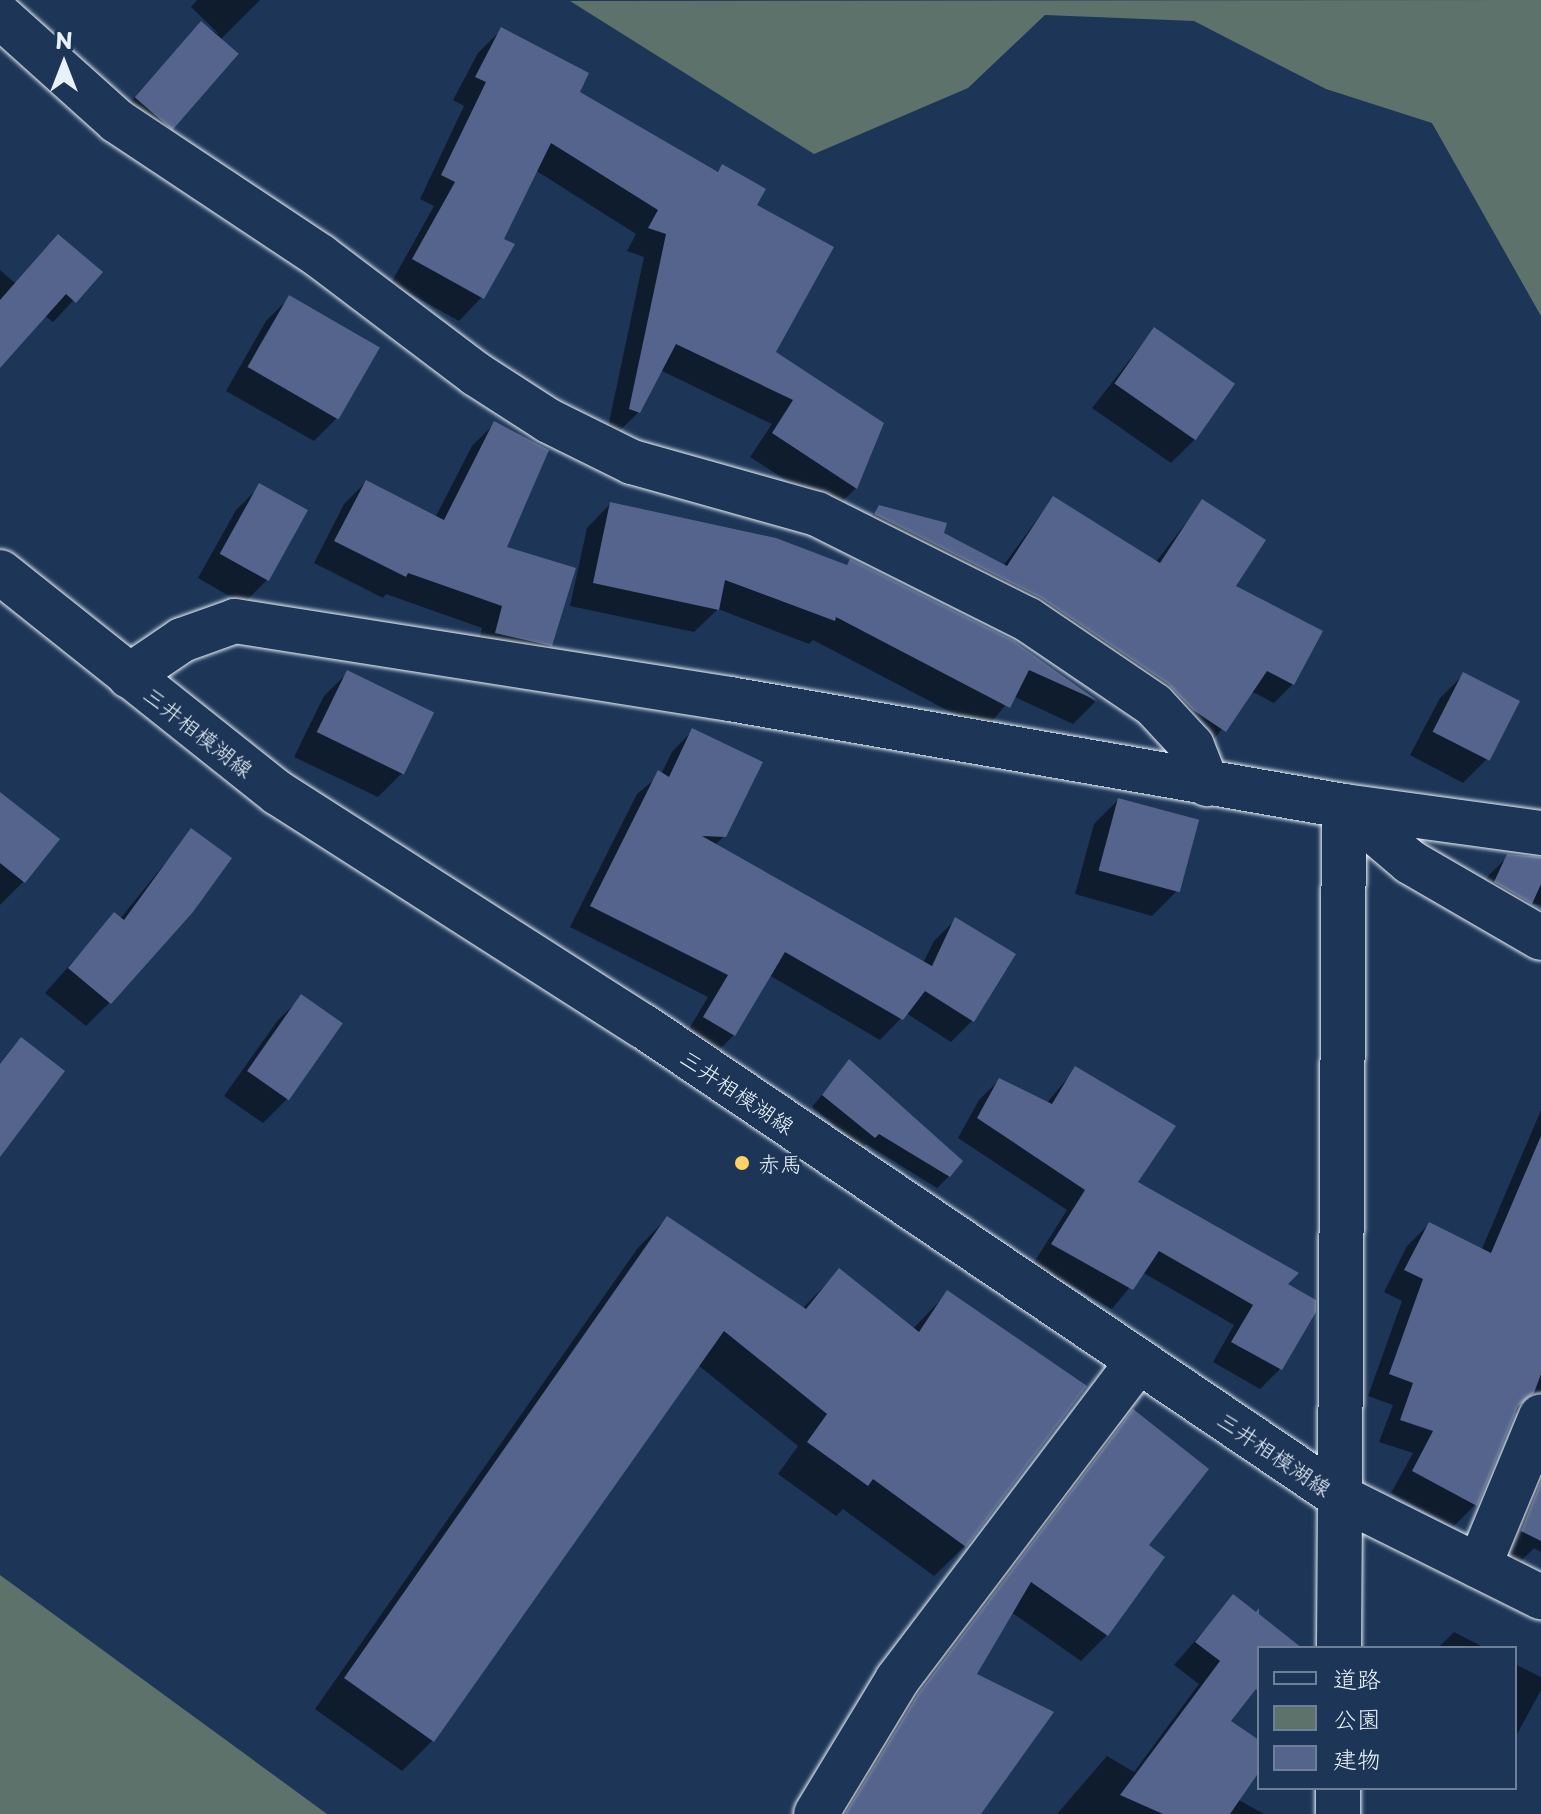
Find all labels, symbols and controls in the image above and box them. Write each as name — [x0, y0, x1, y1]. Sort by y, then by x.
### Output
text: N — [55, 23, 73, 56]
north arrow — [24, 24, 104, 104]
street label: 三井相模湖線 — [139, 680, 259, 782]
street label: 三井相模湖線 — [676, 1043, 800, 1139]
place label: 赤馬 — [758, 1150, 802, 1176]
marker: 赤馬 — [733, 1154, 751, 1172]
street label: 三井相模湖線 — [1213, 1405, 1337, 1501]
legend — [1257, 1646, 1517, 1790]
text: 道路 — [1333, 1660, 1381, 1696]
text: 公園 — [1333, 1700, 1381, 1736]
text: 建物 — [1333, 1740, 1381, 1776]

